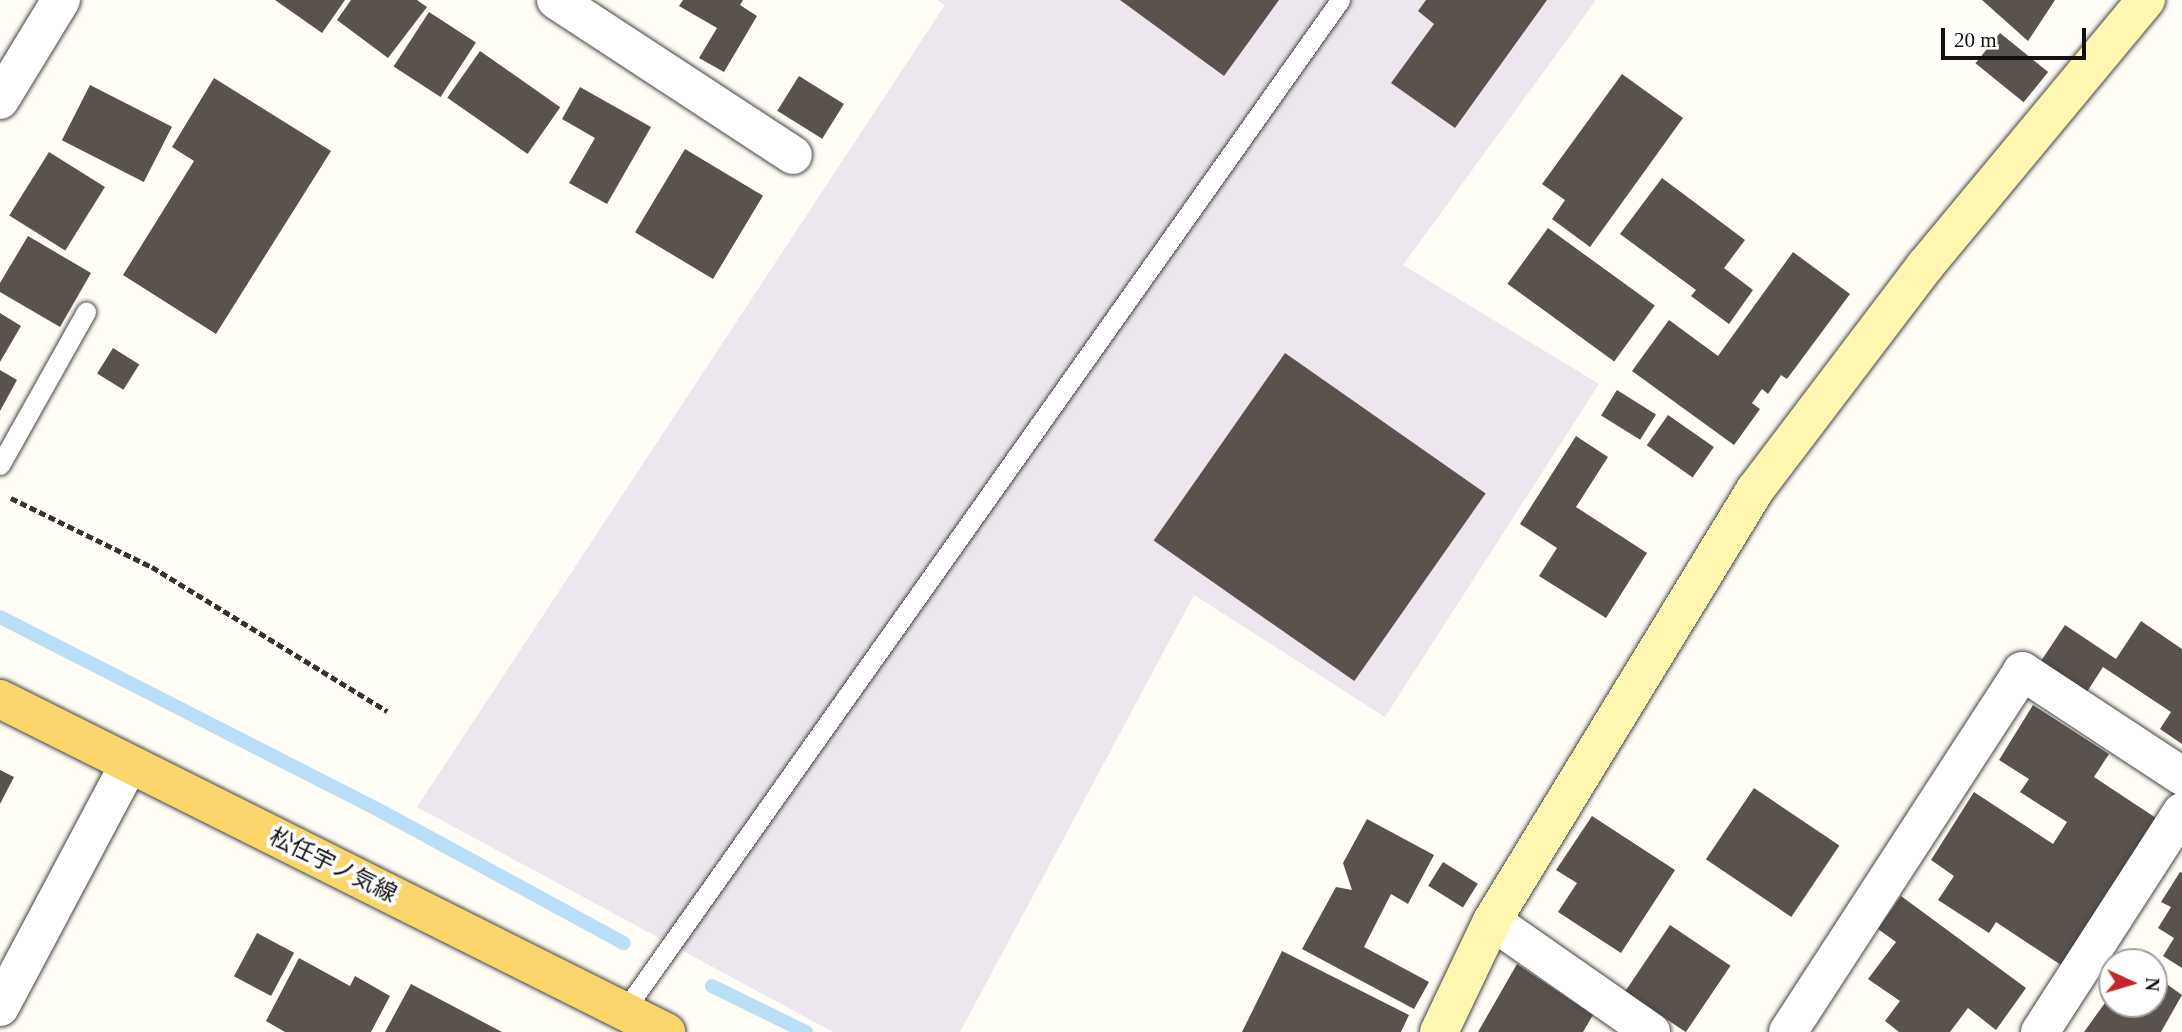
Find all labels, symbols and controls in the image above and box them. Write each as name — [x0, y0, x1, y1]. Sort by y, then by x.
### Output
scale bar — [1944, 14, 2089, 58]
text: 20 m — [1954, 28, 1997, 52]
street label: 松任宇ノ気線 — [265, 823, 401, 909]
north arrow — [2098, 948, 2168, 1018]
text: N — [2141, 977, 2163, 992]

